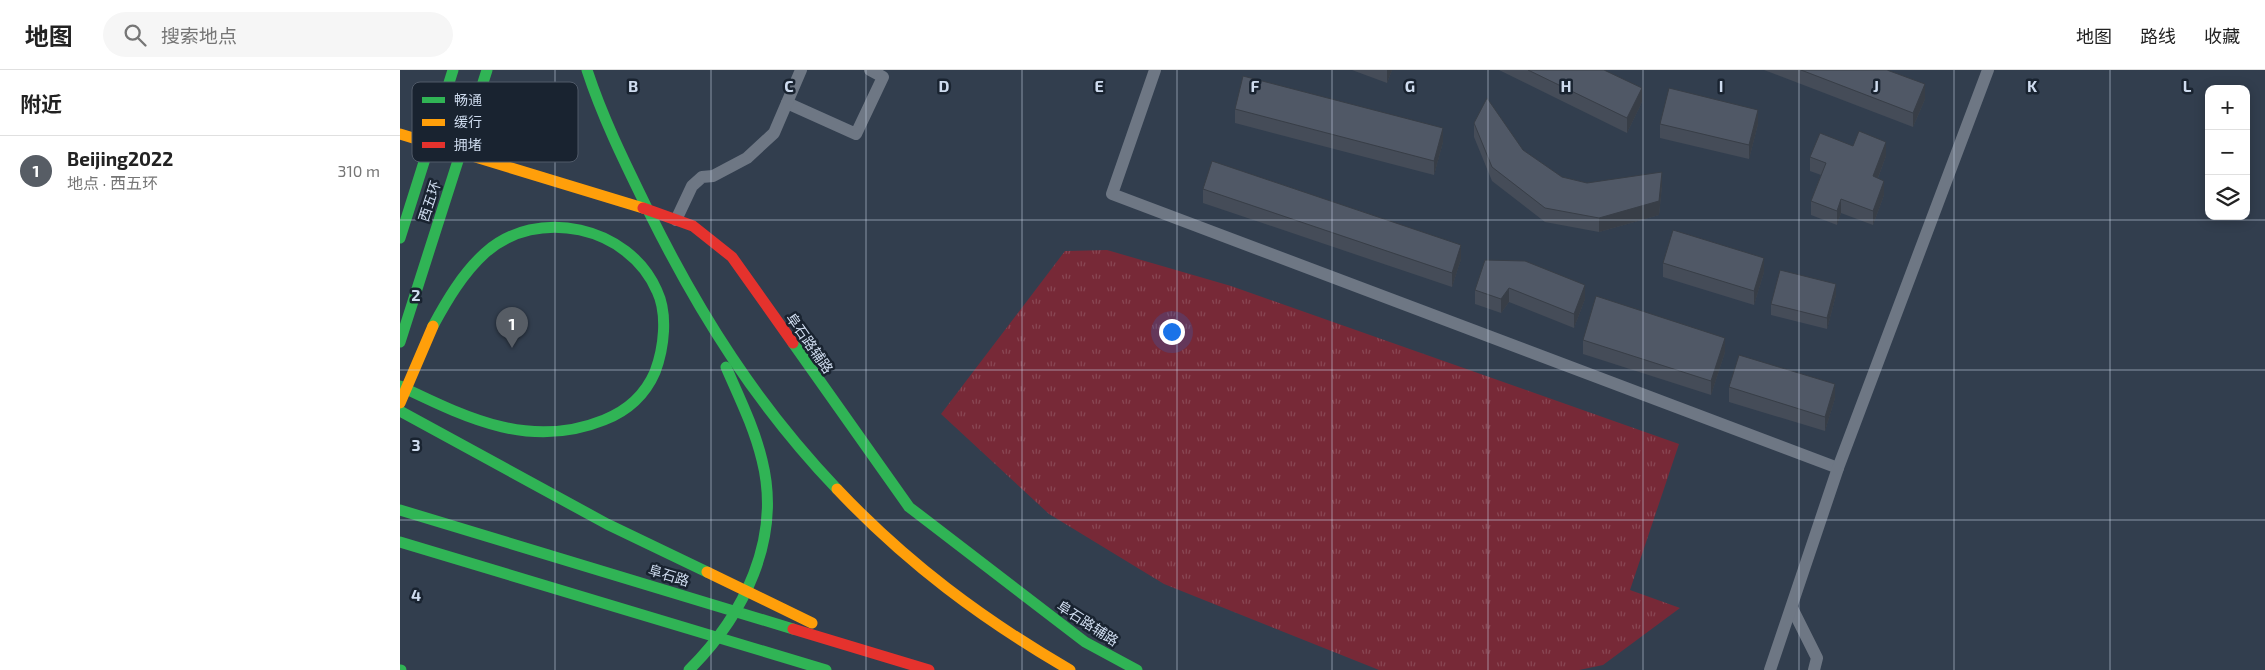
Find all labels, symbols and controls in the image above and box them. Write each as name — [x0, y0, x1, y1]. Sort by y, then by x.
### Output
search box — [103, 12, 453, 57]
text: 地图 — [25, 21, 73, 50]
icon: search — [121, 21, 149, 49]
text: 搜索地点 — [161, 24, 237, 47]
text: 地图 — [2076, 25, 2112, 47]
text: 路线 — [2140, 25, 2176, 47]
text: 收藏 — [2204, 25, 2240, 47]
text: B — [628, 76, 638, 95]
text: C — [784, 76, 794, 95]
text: D — [939, 76, 950, 95]
text: E — [1094, 76, 1104, 95]
text: F — [1251, 76, 1260, 95]
text: G — [1405, 76, 1415, 95]
text: H — [1560, 76, 1572, 95]
text: I — [1719, 76, 1723, 95]
text: J — [1873, 76, 1879, 95]
text: K — [2027, 76, 2038, 95]
text: L — [2183, 76, 2192, 95]
legend — [412, 82, 578, 162]
map controls — [2205, 85, 2250, 220]
button: + — [2205, 85, 2250, 130]
text: 附近 — [20, 91, 62, 116]
text: 畅通 — [454, 91, 482, 108]
text: 缓行 — [454, 113, 482, 130]
button: − — [2205, 130, 2250, 175]
text: 拥堵 — [454, 136, 482, 153]
text: Beijing2022 — [67, 147, 173, 170]
text: 1 — [33, 161, 39, 180]
text: 310 m — [338, 161, 380, 180]
text: 地点 · 西五环 — [67, 173, 158, 192]
button: layers — [2205, 175, 2250, 220]
street label: 西五环 — [414, 178, 444, 224]
text: 2 — [411, 285, 421, 304]
pin: 1 — [496, 307, 528, 348]
street label: 阜石路辅路 — [783, 309, 837, 377]
your location — [1159, 319, 1185, 345]
text: 3 — [411, 435, 421, 454]
street label: 阜石路 — [646, 561, 692, 589]
text: 4 — [411, 585, 421, 604]
street label: 阜石路辅路 — [1054, 597, 1122, 649]

